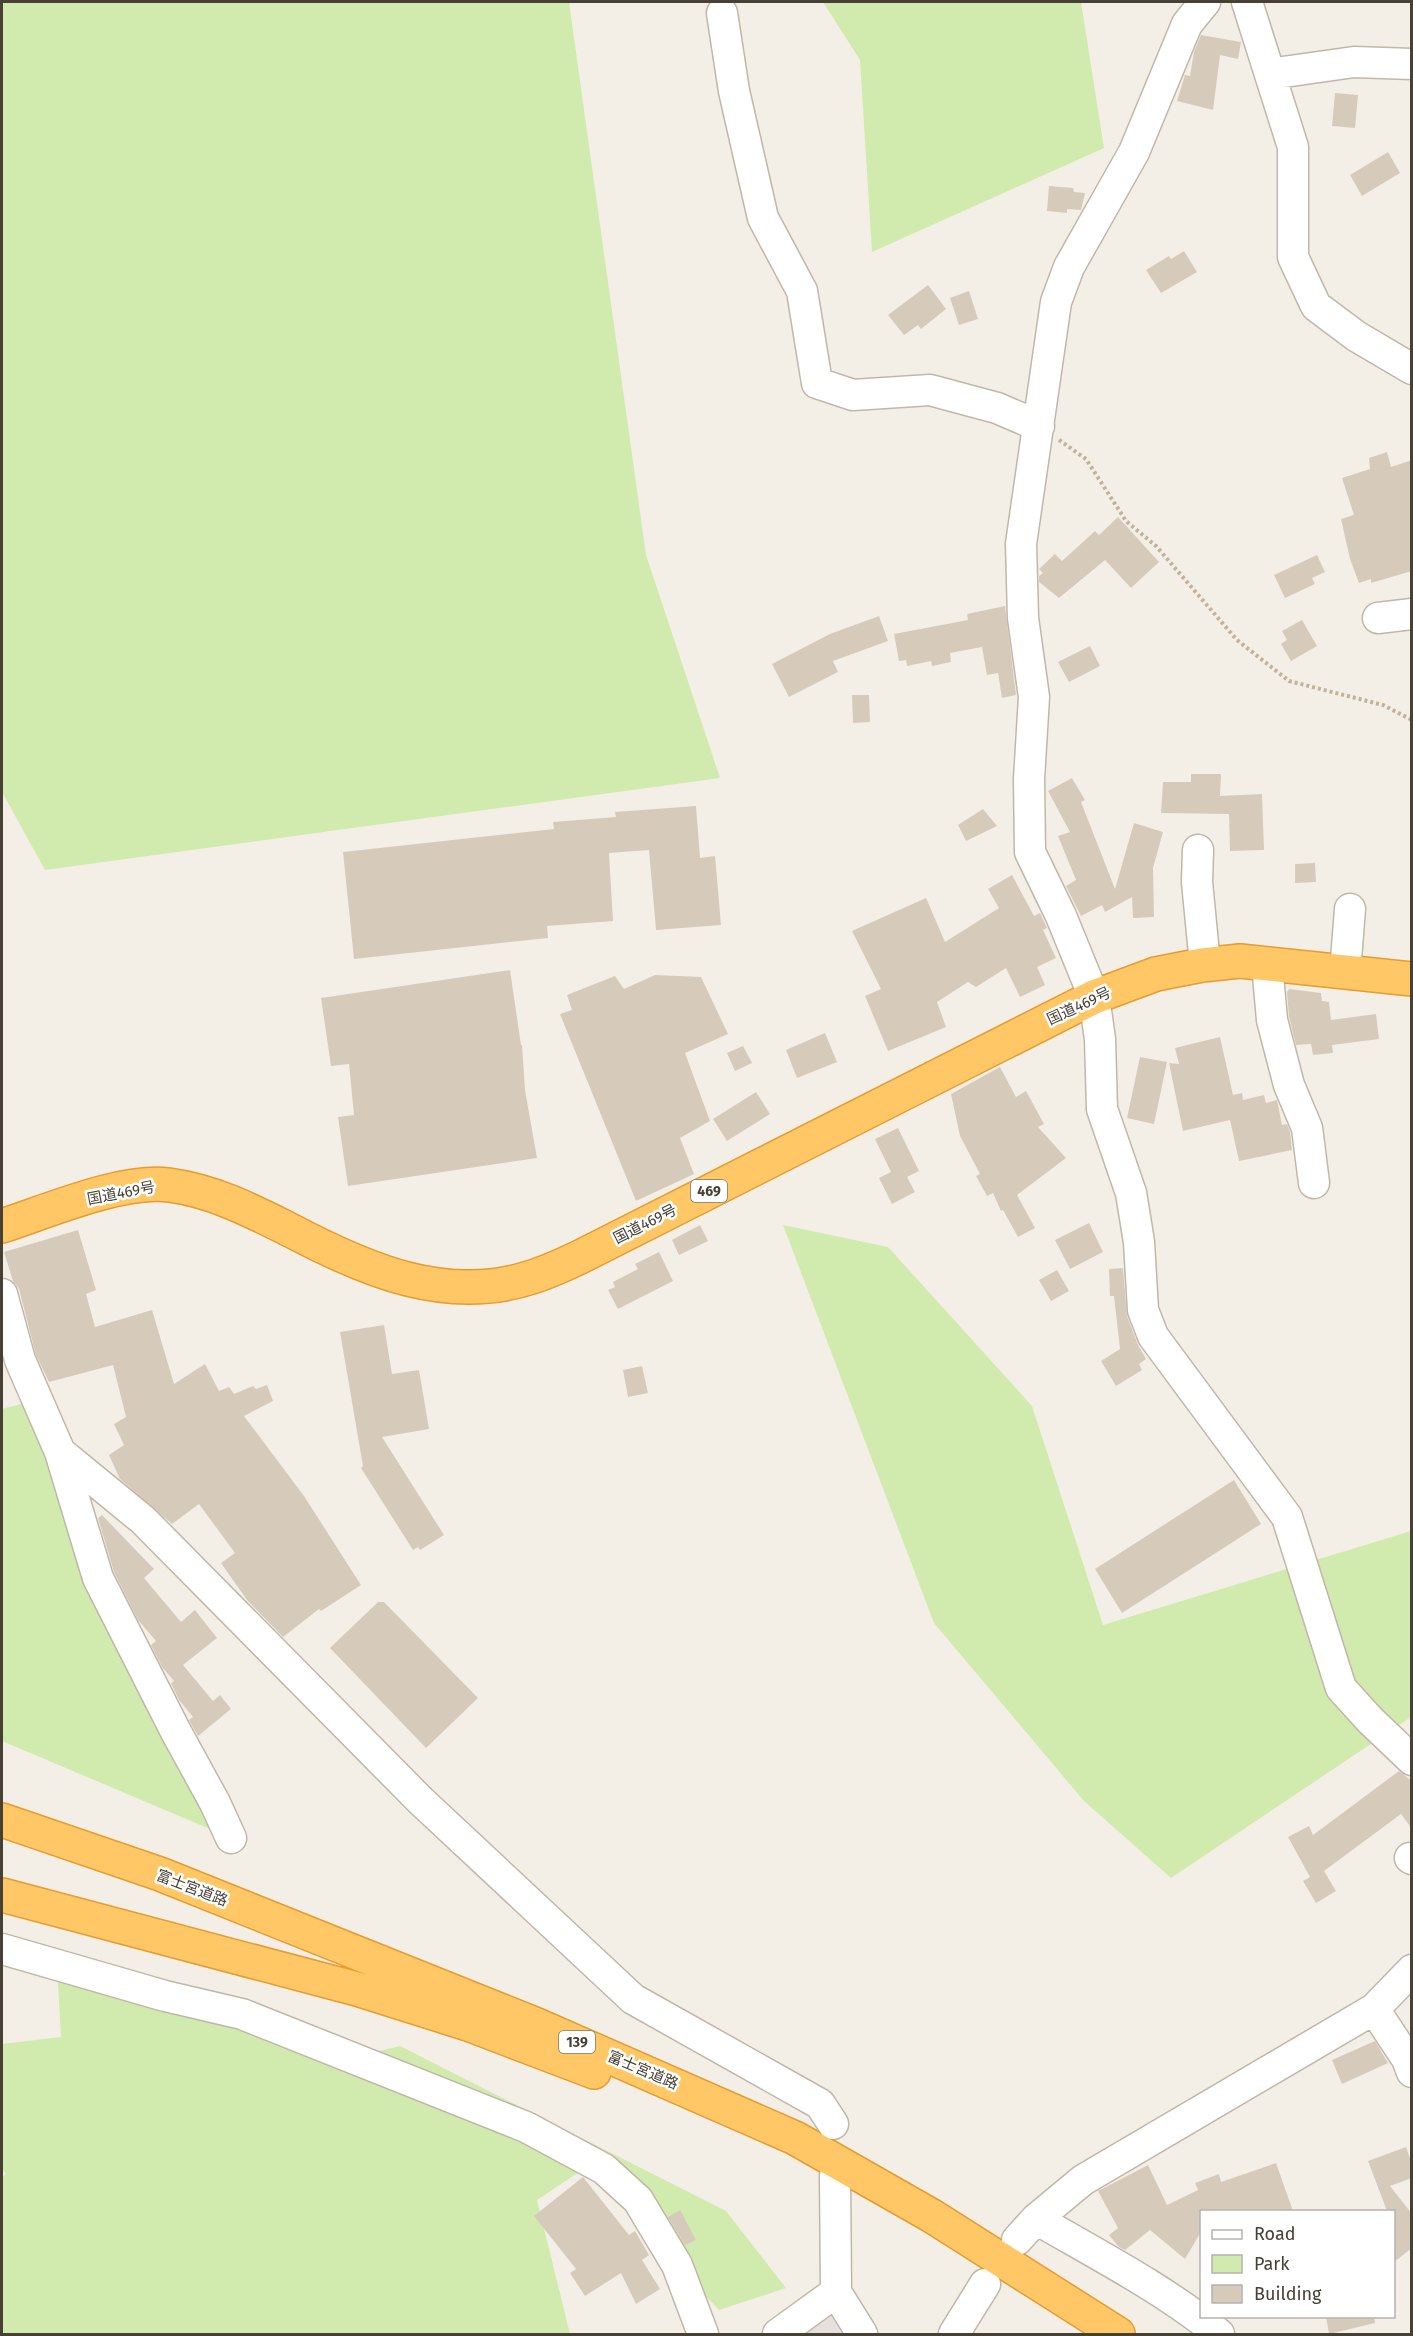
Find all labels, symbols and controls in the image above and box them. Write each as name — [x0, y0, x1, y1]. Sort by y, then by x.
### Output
street label: 国道469号 — [1044, 983, 1114, 1029]
street label: 国道469号 — [86, 1178, 156, 1208]
road number: 469 — [691, 1180, 727, 1202]
street label: 国道469号 — [610, 1200, 680, 1248]
street label: 富士宮道路 — [154, 1866, 230, 1910]
road number: 139 — [559, 2031, 595, 2053]
street label: 富士宮道路 — [605, 2047, 681, 2093]
legend — [1200, 2210, 1395, 2318]
text: Road — [1254, 2223, 1296, 2245]
text: Park — [1254, 2253, 1290, 2275]
text: Building — [1254, 2283, 1322, 2305]

